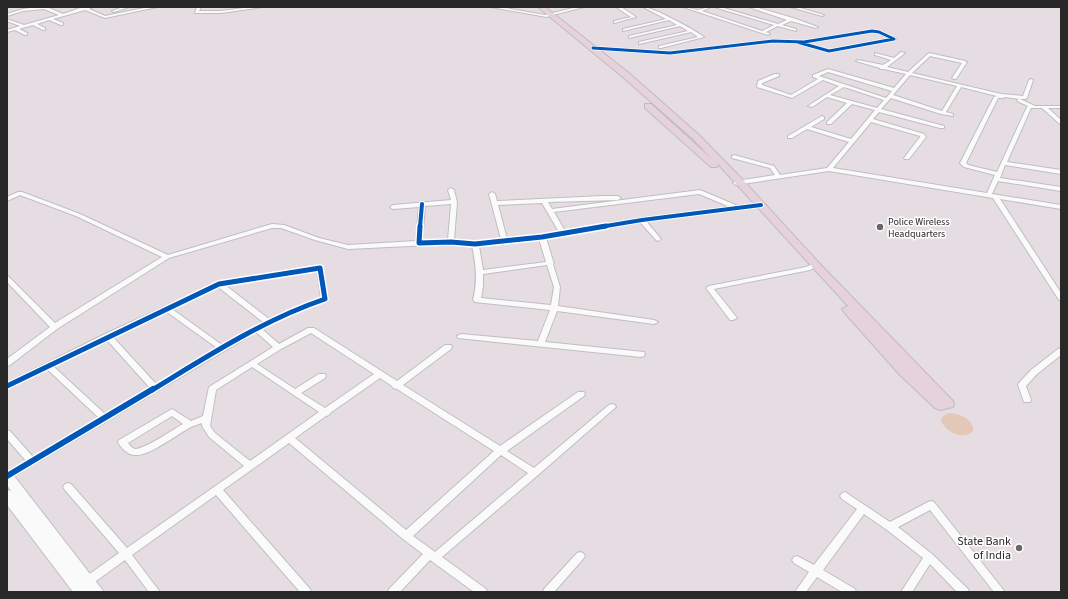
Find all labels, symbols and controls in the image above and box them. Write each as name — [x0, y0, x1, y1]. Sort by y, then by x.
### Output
place label: Police Wireless Headquarters — [888, 215, 950, 241]
marker: Police Wireless Headquarters — [875, 222, 885, 232]
place label: State Bank of India — [957, 533, 1011, 564]
marker: State Bank of India — [1014, 543, 1024, 553]

